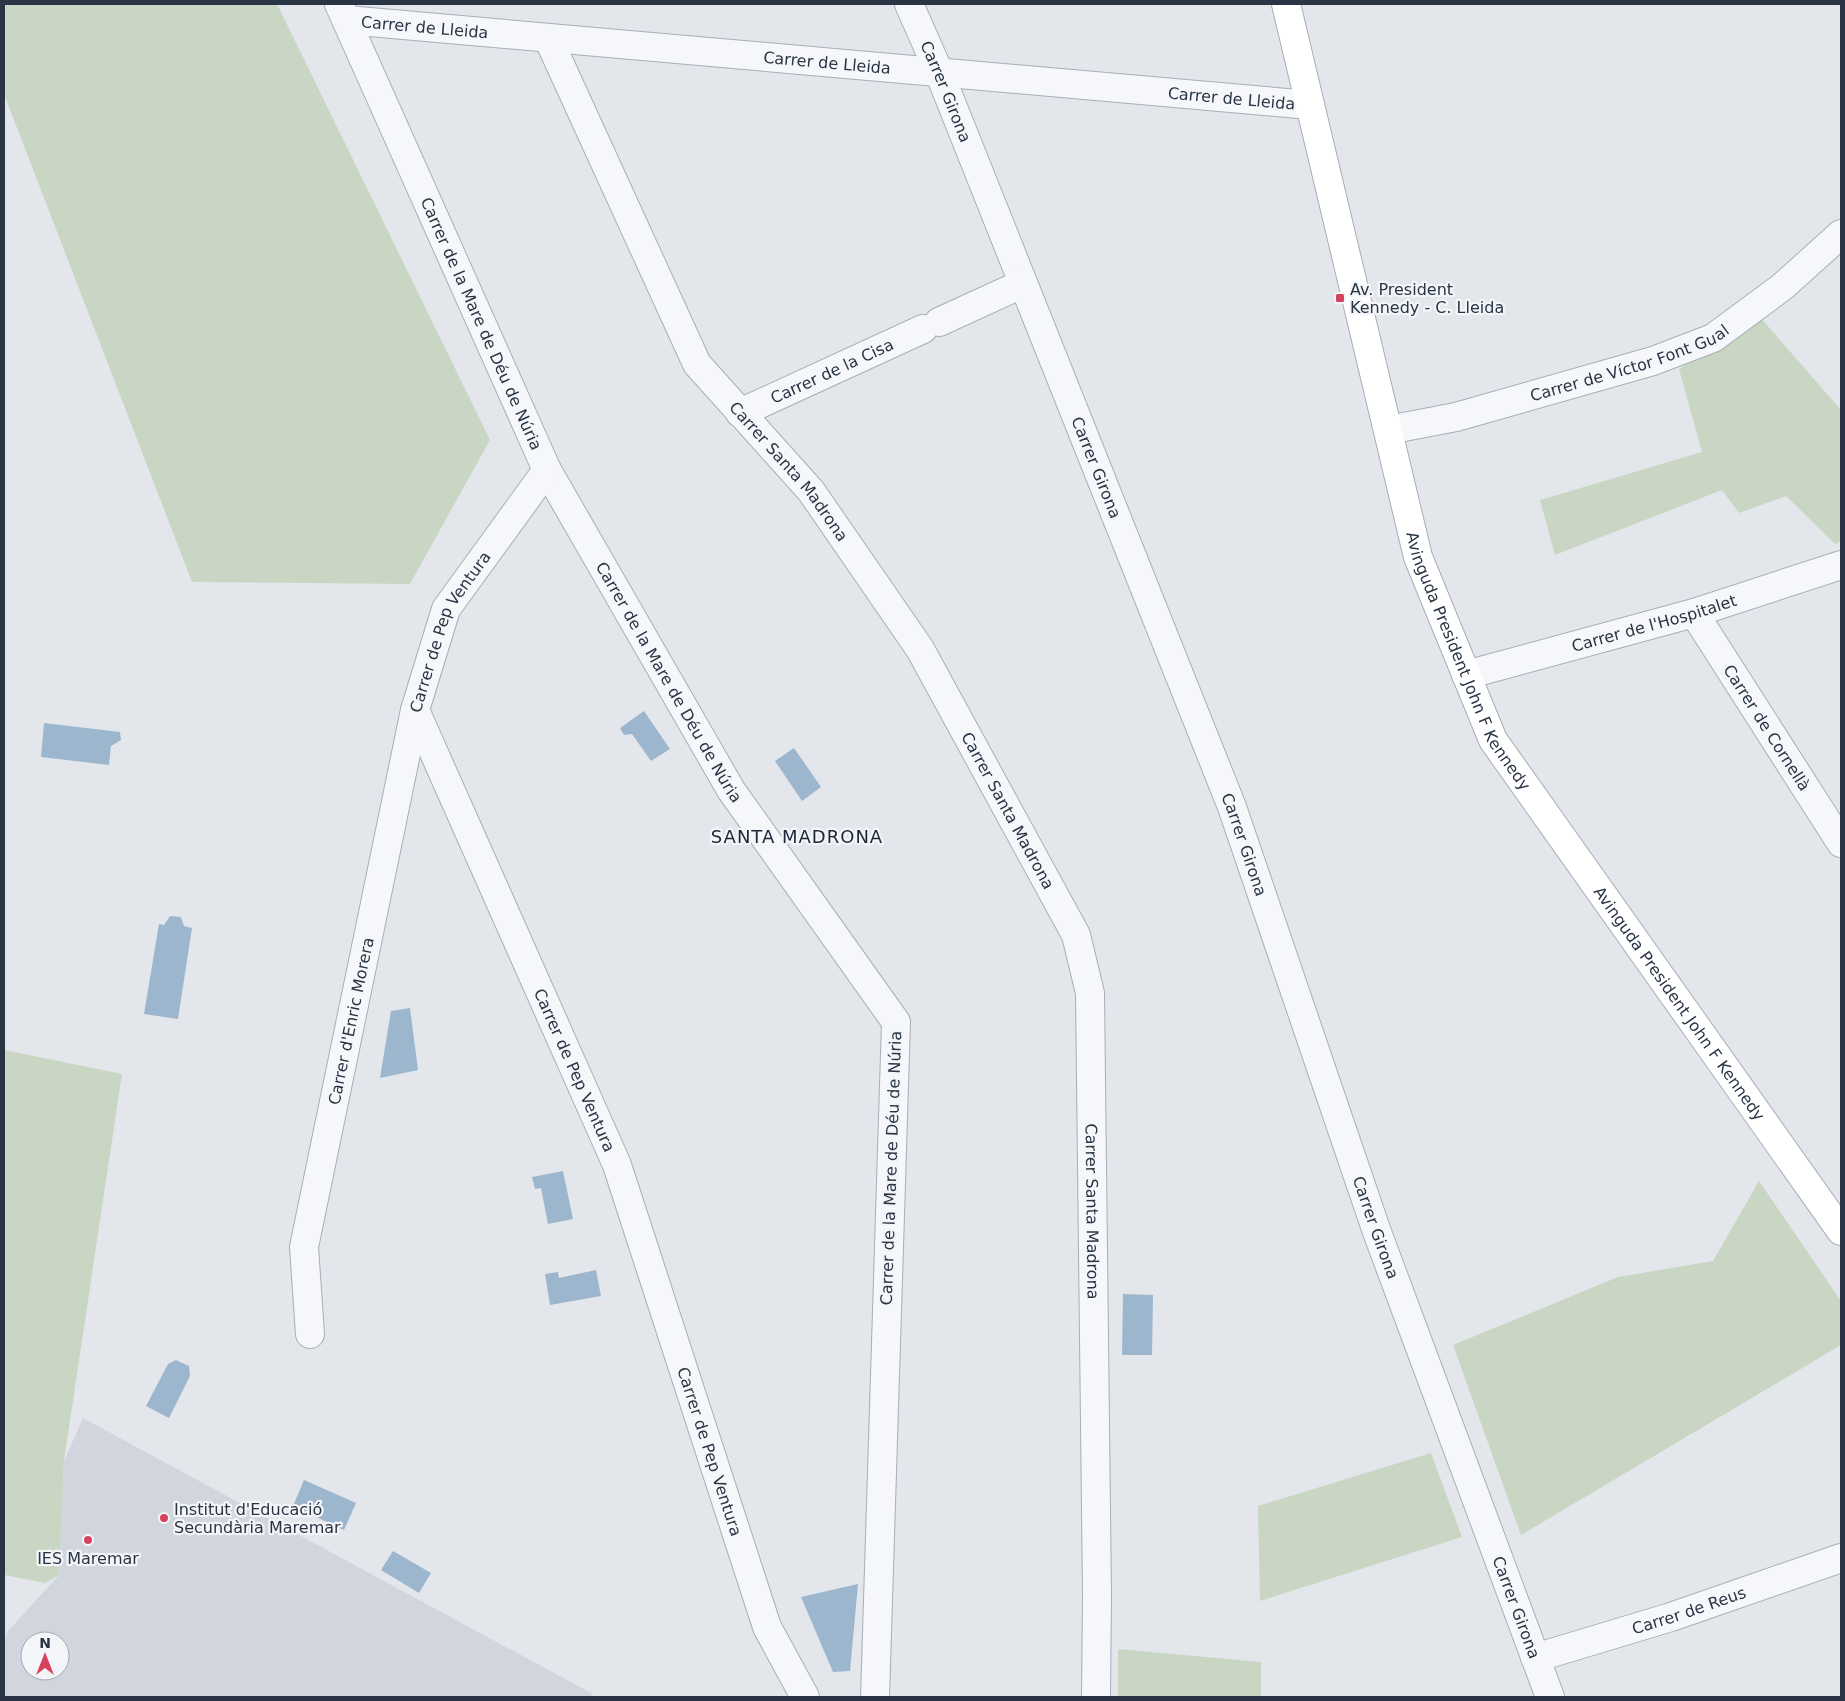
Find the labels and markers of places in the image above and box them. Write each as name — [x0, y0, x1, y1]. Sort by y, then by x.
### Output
place label: Av. President Kennedy - C. Lleida — [1350, 280, 1504, 317]
marker: Av. President Kennedy - C. Lleida — [1334, 292, 1346, 304]
place label: Institut d'Educació Secundària Maremar — [174, 1500, 341, 1537]
marker: Institut d'Educació Secundària Maremar — [158, 1512, 170, 1524]
marker: IES Maremar — [82, 1534, 94, 1546]
place label: IES Maremar — [37, 1549, 139, 1568]

